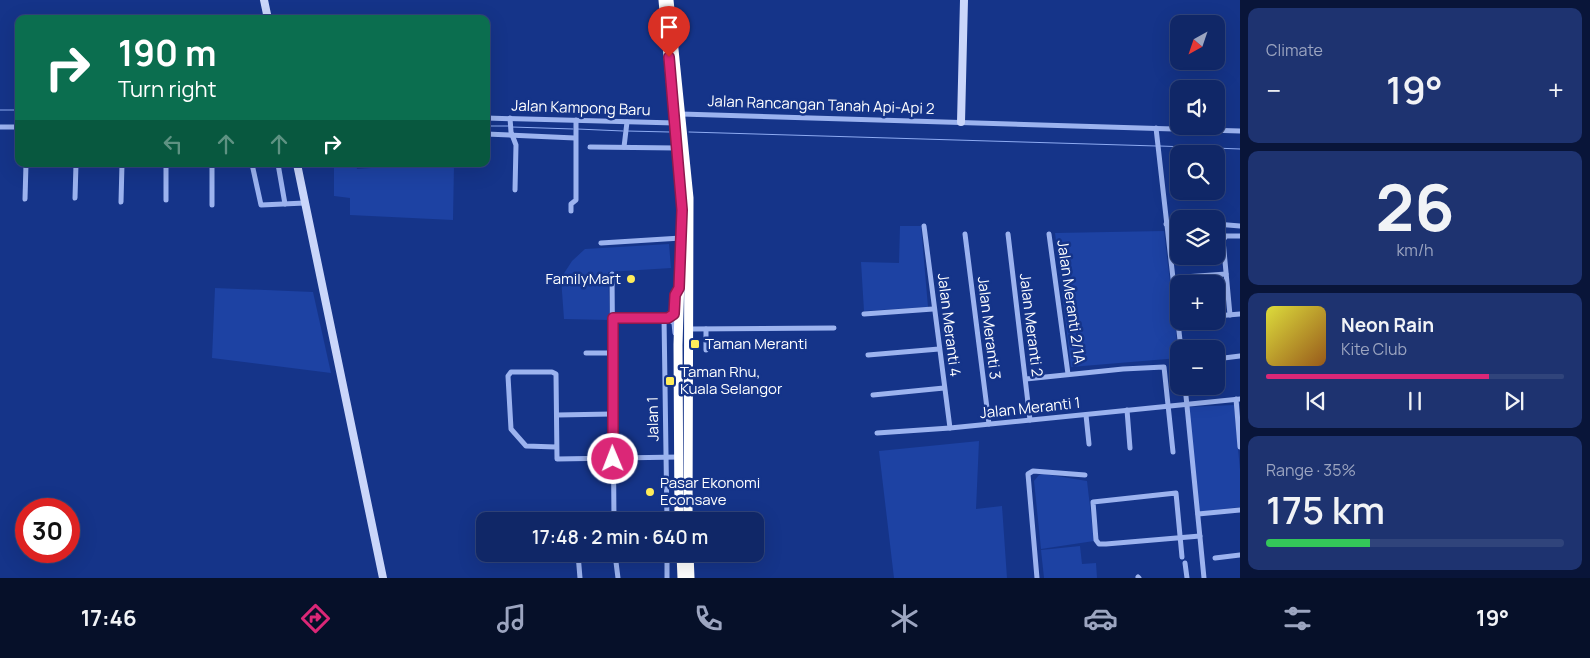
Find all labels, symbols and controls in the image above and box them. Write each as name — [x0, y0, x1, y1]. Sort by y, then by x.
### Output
pin — [648, 6, 690, 57]
icon: arrive — [655, 13, 683, 41]
north arrow — [1170, 15, 1225, 70]
map controls — [1170, 15, 1225, 395]
text: 190 m — [118, 29, 217, 77]
icon: right — [35, 35, 100, 100]
text: Climate — [1266, 39, 1323, 61]
text: 19° — [1386, 63, 1443, 115]
text: − — [1266, 71, 1281, 109]
text: + — [1548, 71, 1564, 109]
text: Turn right — [118, 74, 216, 104]
button: sound — [1170, 80, 1225, 135]
street label: Jalan Rancangan Tanah Api-Api 2 — [707, 90, 935, 119]
street label: Jalan Kampong Baru — [511, 95, 651, 120]
icon: left — [159, 130, 187, 158]
icon: ahead — [212, 130, 240, 158]
icon: ahead — [265, 130, 293, 158]
icon: right — [318, 130, 346, 158]
button: search — [1170, 145, 1225, 200]
text: 26 — [1375, 162, 1455, 251]
button: layers — [1170, 210, 1225, 265]
street label: Jalan Meranti 2/1A — [1052, 239, 1091, 366]
text: km/h — [1396, 239, 1434, 261]
place label: FamilyMart — [545, 268, 621, 289]
street label: Jalan Meranti 4 — [933, 272, 966, 378]
street label: Jalan Meranti 2 — [1015, 272, 1048, 378]
marker: FamilyMart — [625, 273, 637, 285]
street label: Jalan Meranti 3 — [973, 275, 1006, 381]
button: + — [1170, 275, 1225, 330]
text: Neon Rain — [1341, 312, 1434, 338]
place label: Taman Meranti — [705, 333, 807, 354]
marker: Taman Meranti — [689, 338, 701, 350]
text: Kite Club — [1341, 338, 1407, 360]
button: − — [1170, 340, 1225, 395]
place label: Taman Rhu, Kuala Selangor — [680, 361, 783, 399]
marker: Taman Rhu, Kuala Selangor — [664, 375, 676, 387]
icon: previous — [1302, 387, 1330, 415]
icon: pause — [1401, 387, 1429, 415]
icon: next — [1500, 387, 1528, 415]
street label: Jalan Meranti 1 — [979, 392, 1081, 423]
street label: Jalan 1 — [642, 396, 663, 442]
position arrow — [586, 432, 638, 484]
text: Range · 35% — [1266, 459, 1356, 481]
place label: Pasar Ekonomi Econsave — [660, 472, 760, 510]
text: 175 km — [1266, 483, 1385, 535]
marker: Pasar Ekonomi Econsave — [644, 486, 656, 498]
speed limit sign: 30 — [15, 498, 80, 563]
text: 17:48 · 2 min · 640 m — [532, 524, 708, 550]
icon: directions — [298, 601, 333, 636]
icon: music — [494, 601, 529, 636]
icon: phone — [691, 601, 726, 636]
icon: climate — [887, 601, 922, 636]
icon: car — [1083, 601, 1118, 636]
icon: filters — [1280, 601, 1315, 636]
text: 17:46 — [81, 603, 137, 633]
text: 19° — [1476, 603, 1509, 633]

